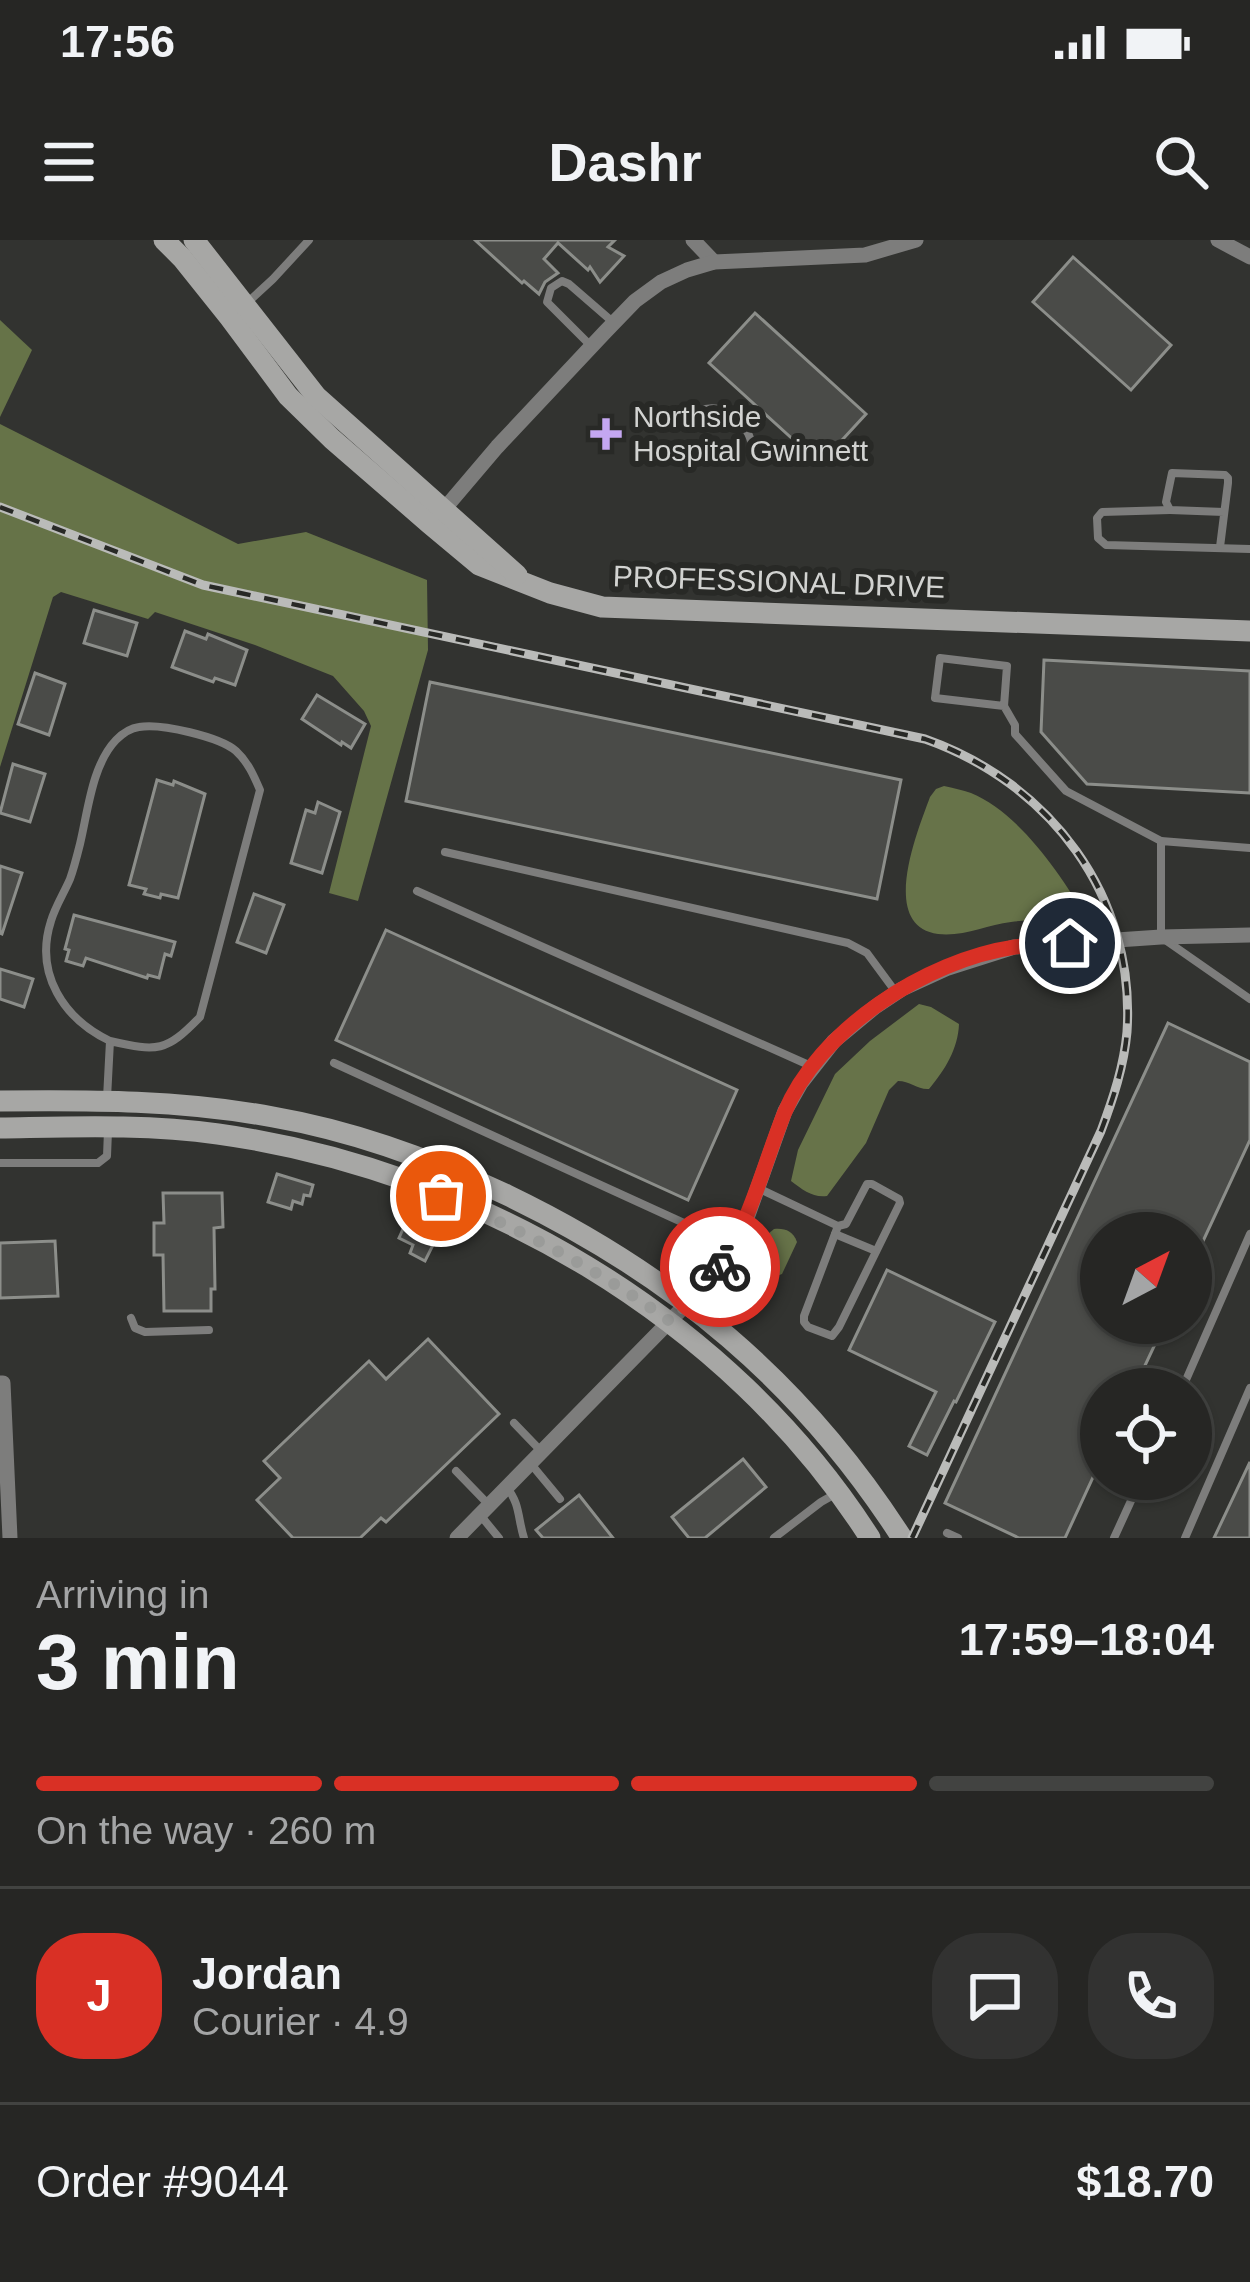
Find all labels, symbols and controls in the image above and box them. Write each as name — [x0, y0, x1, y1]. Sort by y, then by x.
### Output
text: 17:56 — [60, 16, 175, 67]
icon: menu — [36, 129, 102, 195]
icon: search — [1148, 129, 1214, 195]
text: Dashr — [548, 132, 702, 192]
place label: Northside Hospital Gwinnett — [633, 400, 869, 467]
marker: Northside Hospital Gwinnett — [590, 418, 622, 450]
street label: PROFESSIONAL DRIVE — [612, 559, 946, 604]
pin — [1019, 892, 1121, 994]
icon: home — [1037, 910, 1103, 976]
pin — [390, 1145, 492, 1247]
icon: bag — [408, 1163, 474, 1229]
courier — [660, 1207, 780, 1327]
north arrow — [1080, 1212, 1212, 1344]
map controls — [1080, 1212, 1212, 1500]
icon: bike — [687, 1234, 753, 1300]
button: locate — [1080, 1368, 1212, 1500]
text: Arriving in — [36, 1573, 209, 1616]
text: 17:59–18:04 — [959, 1614, 1214, 1665]
text: 3 min — [36, 1618, 240, 1706]
text: On the way · 260 m — [36, 1809, 376, 1852]
button: chat — [932, 1933, 1058, 2059]
button: phone — [1088, 1933, 1214, 2059]
text: Jordan — [192, 1948, 342, 1999]
text: J — [86, 1970, 112, 2021]
text: Courier · 4.9 — [192, 2000, 409, 2043]
text: Order #9044 — [36, 2156, 289, 2207]
text: $18.70 — [1076, 2156, 1214, 2207]

